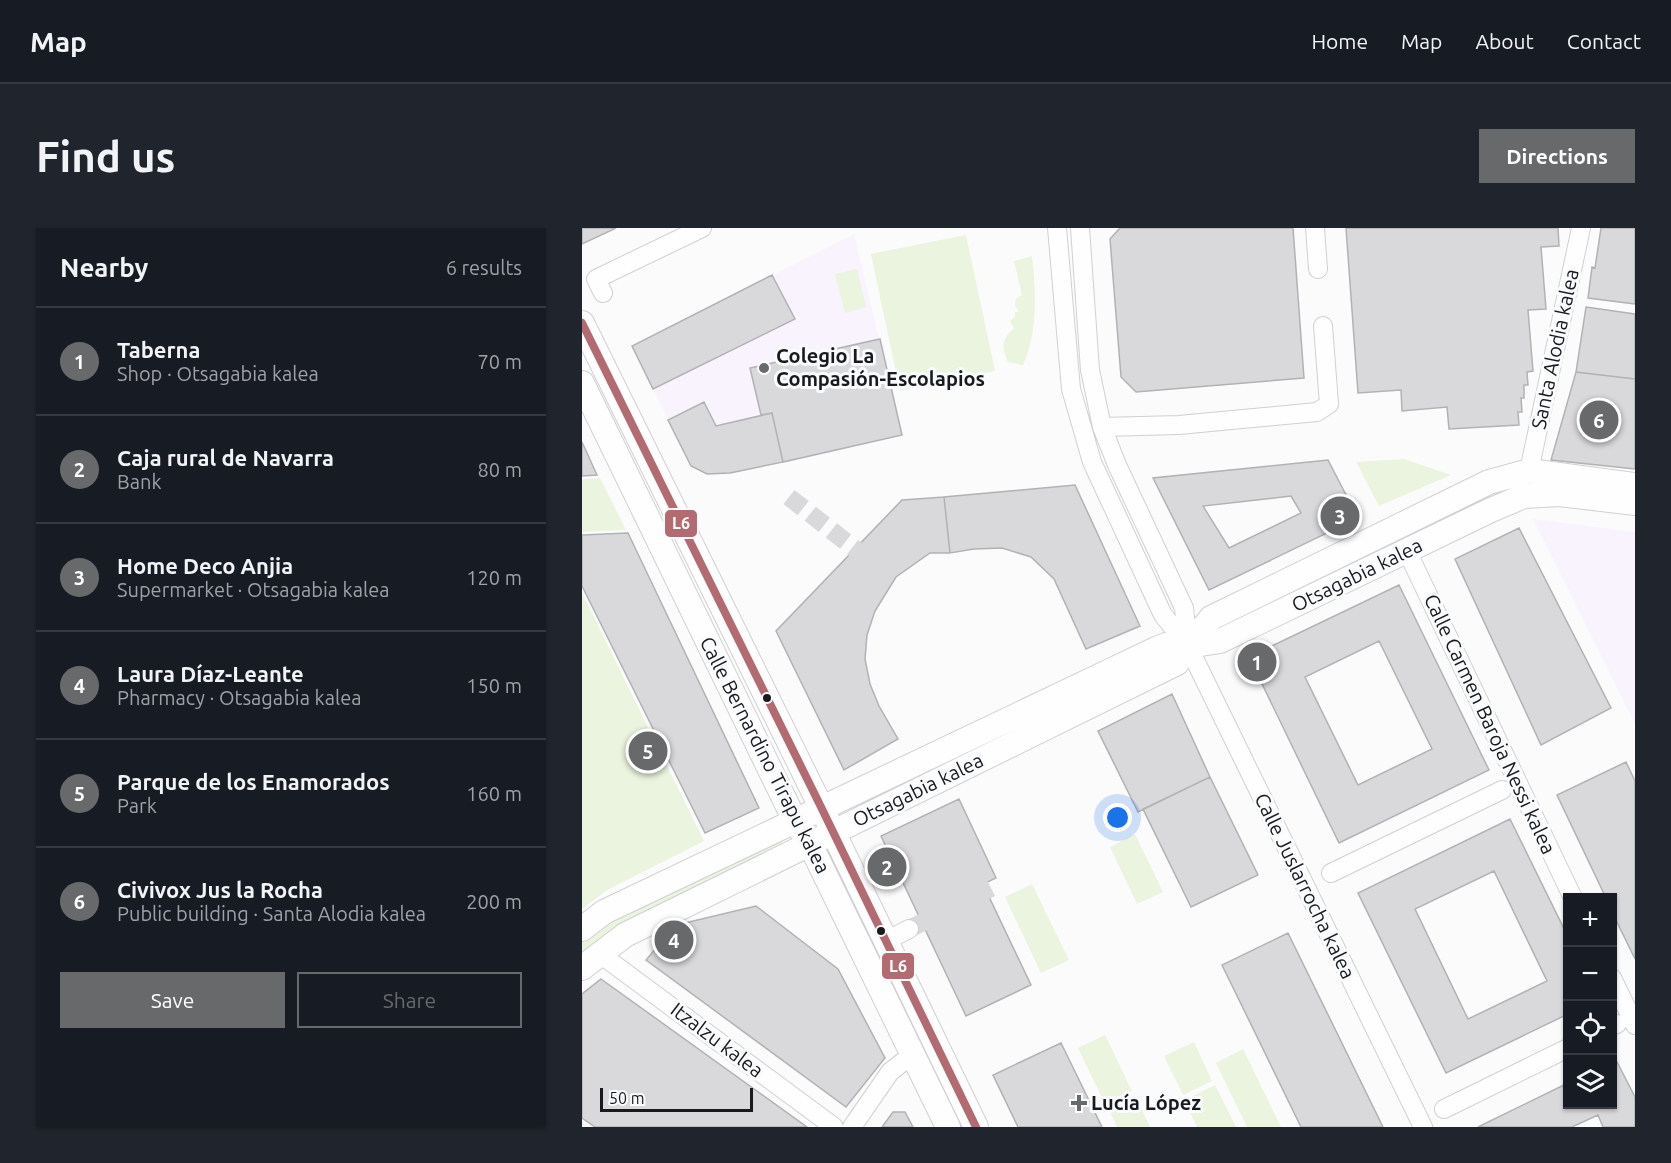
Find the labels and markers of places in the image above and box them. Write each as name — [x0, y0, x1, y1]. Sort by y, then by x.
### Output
place label: Colegio La Compasión-Escolapios — [776, 344, 985, 390]
marker: Colegio La Compasión-Escolapios — [757, 361, 771, 375]
pin: 6 — [1580, 398, 1618, 442]
pin: 3 — [1320, 494, 1359, 538]
pin: 1 — [1238, 640, 1276, 684]
unlabelled marker — [761, 692, 773, 704]
pin: 5 — [628, 728, 668, 774]
pin: 2 — [868, 844, 906, 890]
pin: 4 — [654, 918, 694, 962]
unlabelled marker — [875, 925, 887, 937]
place label: Lucía López — [1091, 1091, 1201, 1114]
marker: Lucía López — [1072, 1096, 1086, 1110]

